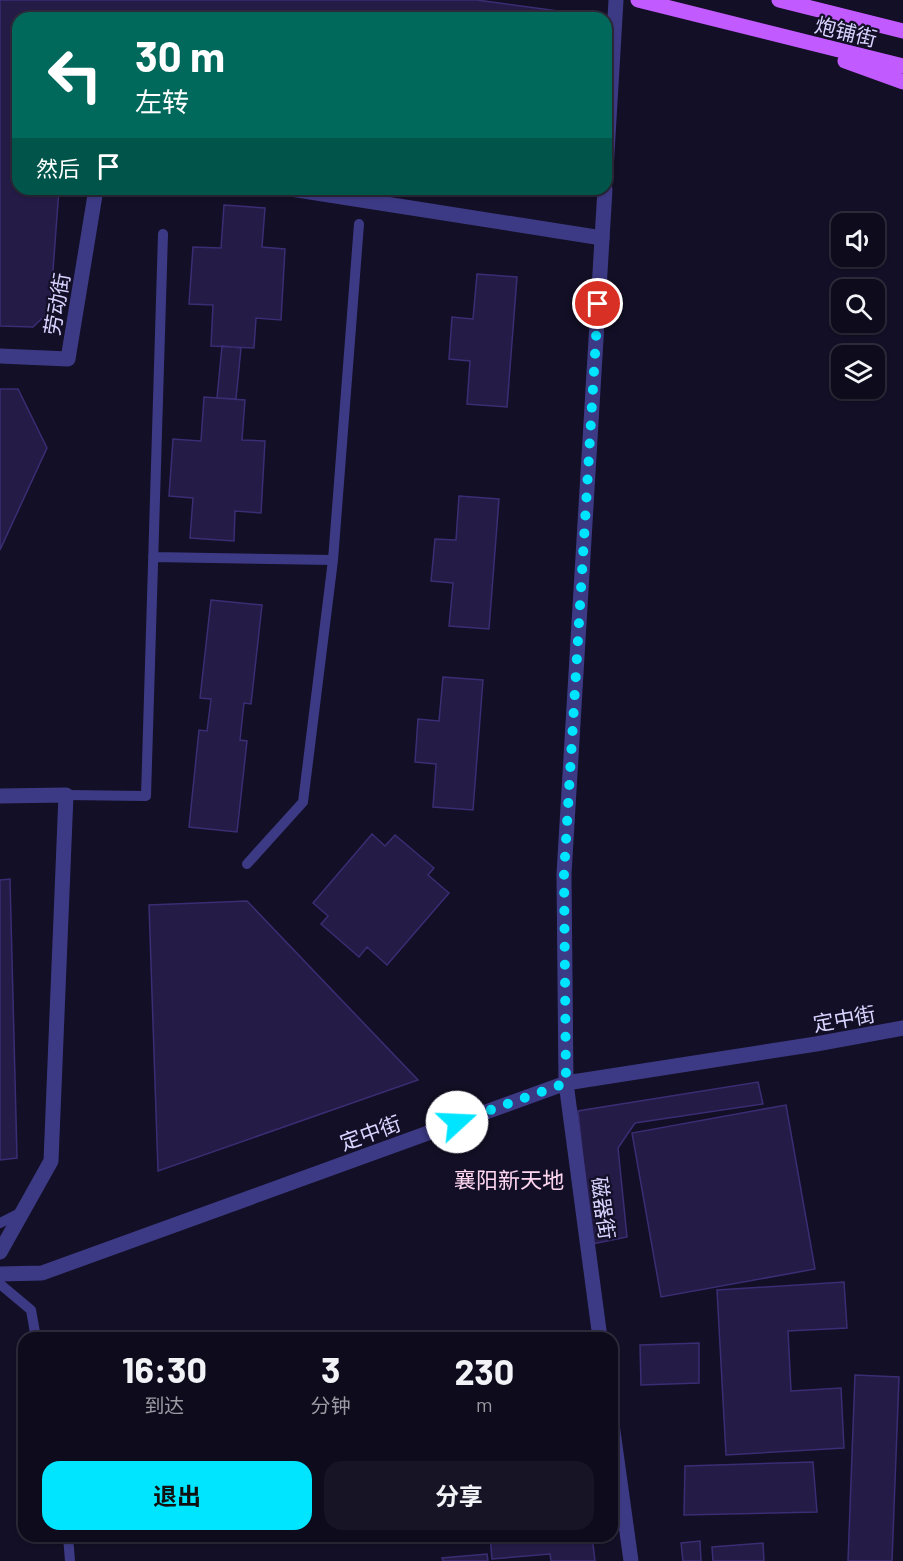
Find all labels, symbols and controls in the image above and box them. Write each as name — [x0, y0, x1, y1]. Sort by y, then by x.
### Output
street label: 炮铺街 — [812, 11, 880, 51]
text: 30 m — [135, 30, 225, 80]
icon: left — [36, 36, 114, 114]
text: 左转 — [135, 85, 189, 117]
icon: arrive — [92, 150, 125, 183]
text: 然后 — [36, 155, 80, 181]
map controls — [831, 213, 885, 399]
button: sound — [831, 213, 885, 267]
street label: 劳动街 — [38, 271, 74, 337]
pin — [572, 278, 623, 329]
button: search — [831, 279, 885, 333]
icon: arrive — [581, 287, 614, 320]
button: layers — [831, 345, 885, 399]
street label: 定中街 — [811, 1000, 877, 1036]
position arrow — [425, 1090, 489, 1154]
street label: 定中街 — [336, 1109, 404, 1155]
district label: 襄阳新天地 — [454, 1166, 564, 1192]
street label: 磁器街 — [587, 1175, 621, 1241]
text: 16:30 — [122, 1347, 207, 1390]
text: 3 — [321, 1347, 340, 1390]
text: 230 — [455, 1349, 514, 1392]
text: m — [476, 1392, 493, 1416]
text: 到达 — [144, 1393, 184, 1417]
text: 分钟 — [311, 1393, 351, 1417]
button: 退出 — [42, 1461, 312, 1530]
button: 分享 — [324, 1461, 594, 1530]

